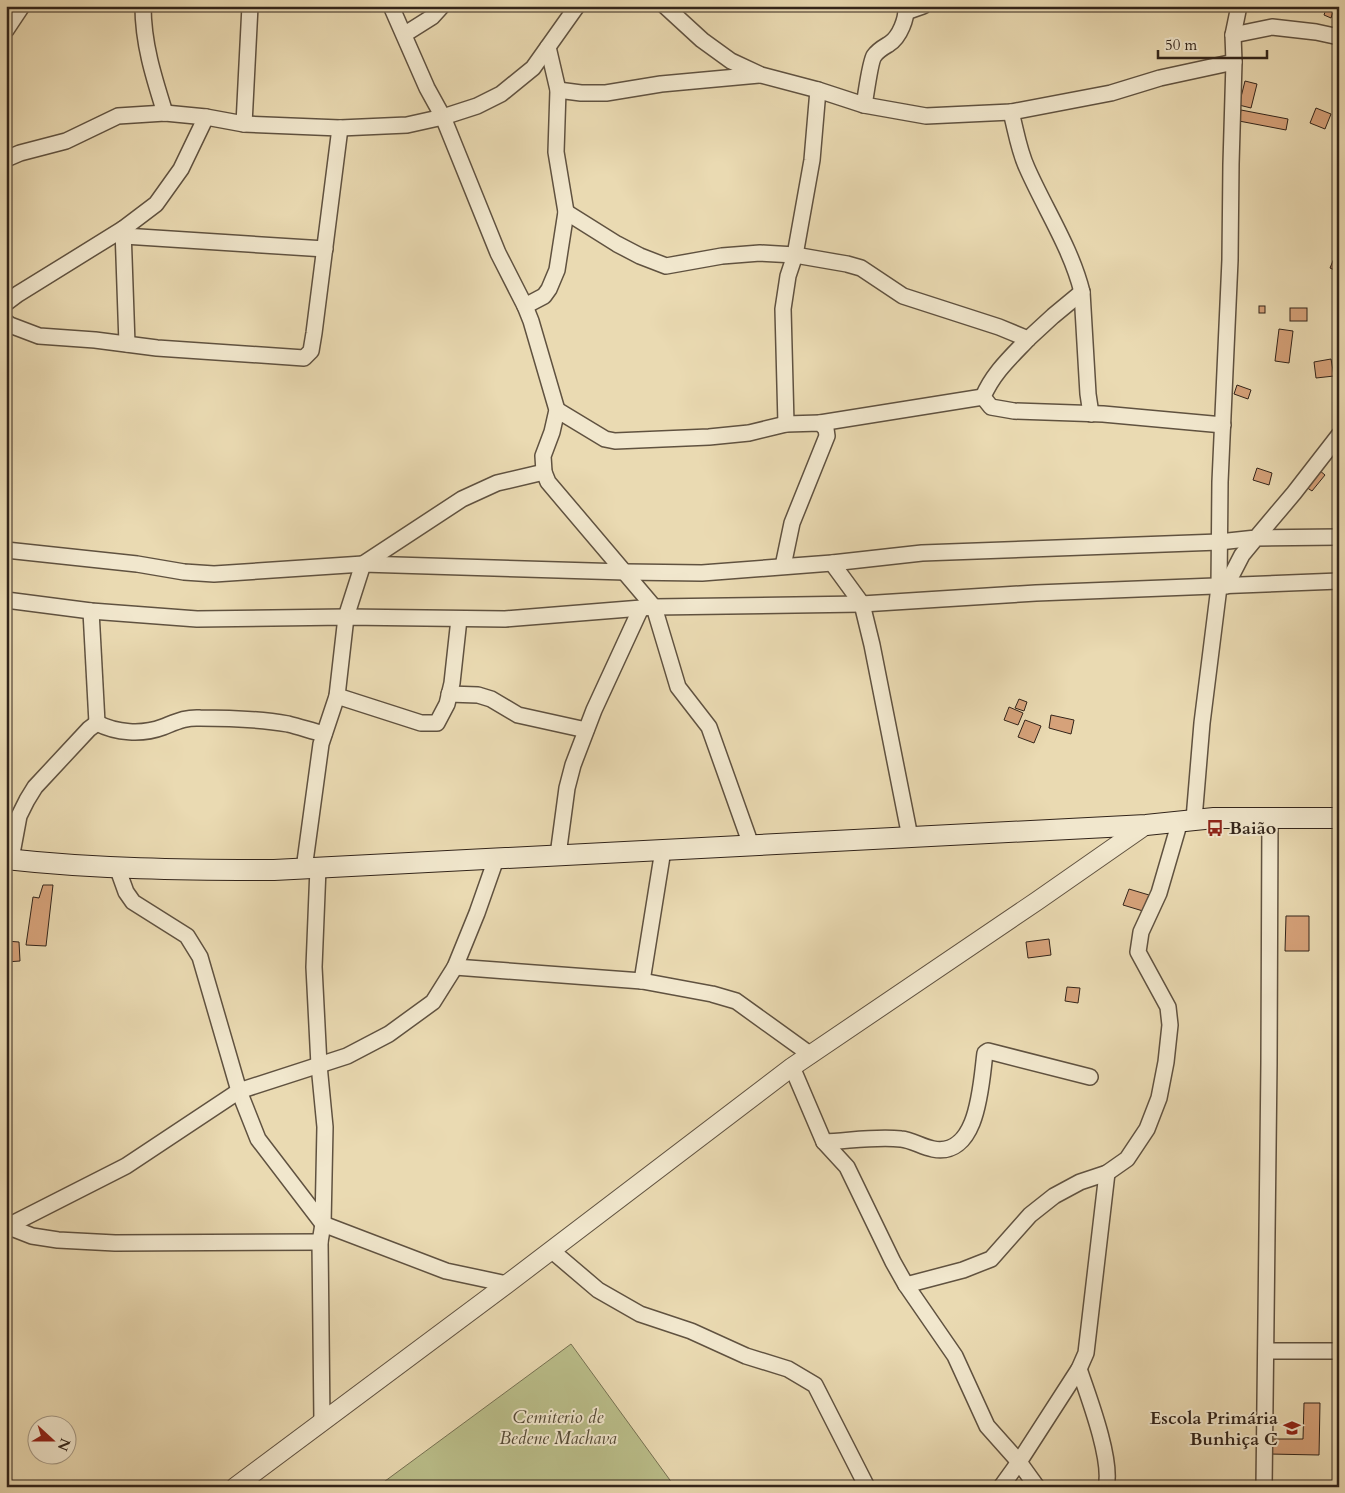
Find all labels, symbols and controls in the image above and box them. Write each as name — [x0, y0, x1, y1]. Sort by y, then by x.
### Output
scale bar — [1158, 28, 1266, 60]
text: 50 m — [1165, 35, 1197, 55]
place label: Baião — [1229, 816, 1276, 841]
bus stop icon: Baião — [1205, 818, 1225, 838]
park label: Cemiterio de Bedene Machava — [499, 1405, 617, 1451]
place label: Escola Primária Bunhiça C — [1150, 1406, 1278, 1452]
north arrow — [28, 1416, 78, 1466]
school or university icon: Escola Primária Bunhiça C — [1282, 1418, 1302, 1438]
text: N — [53, 1435, 75, 1454]

